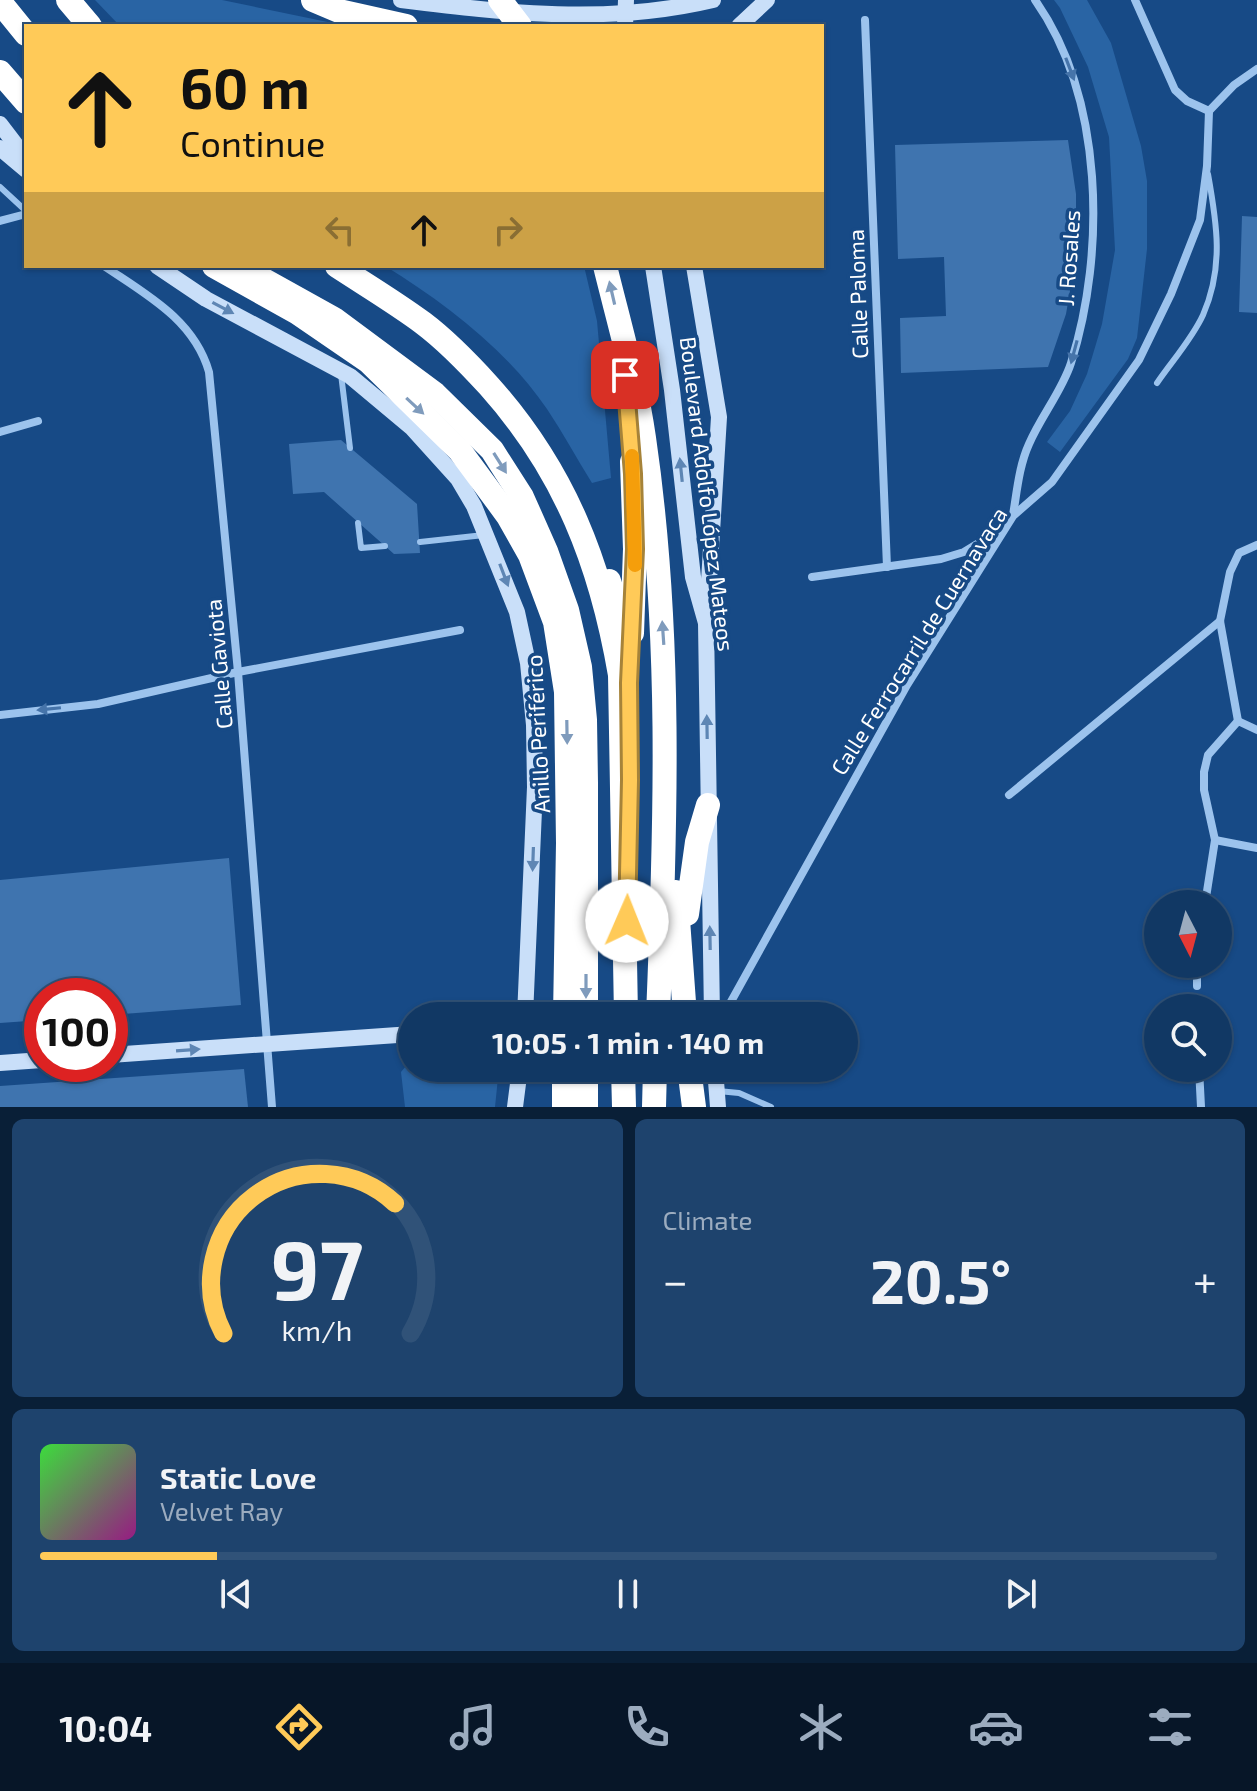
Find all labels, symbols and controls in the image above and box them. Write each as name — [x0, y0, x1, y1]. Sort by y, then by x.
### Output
text: 60 m — [180, 53, 310, 120]
icon: ahead — [48, 56, 152, 160]
one-way arrow — [1064, 57, 1077, 81]
text: Continue — [180, 121, 325, 164]
icon: left — [318, 208, 362, 252]
icon: ahead — [402, 208, 446, 252]
icon: right — [486, 208, 530, 252]
street label: J. Rosales — [1052, 209, 1084, 307]
street label: Calle Paloma — [842, 229, 872, 359]
one-way arrow — [605, 281, 618, 306]
one-way arrow — [212, 300, 234, 314]
street label: Boulevard Adolfo López Mateos — [676, 335, 740, 653]
one-way arrow — [1067, 340, 1079, 365]
pin — [591, 341, 659, 409]
icon: arrive — [603, 353, 647, 397]
one-way arrow — [405, 396, 424, 414]
one-way arrow — [493, 452, 507, 474]
one-way arrow — [674, 457, 687, 482]
street label: Calle Ferrocarril de Cuernavaca — [825, 502, 1012, 779]
one-way arrow — [498, 563, 510, 587]
street label: Calle Gaviota — [199, 598, 237, 730]
one-way arrow — [656, 620, 669, 645]
street label: Anillo Periférico — [520, 654, 554, 814]
one-way arrow — [36, 703, 61, 716]
one-way arrow — [701, 714, 714, 739]
one-way arrow — [560, 720, 573, 745]
one-way arrow — [527, 847, 540, 872]
position arrow — [585, 879, 669, 963]
north arrow — [1144, 890, 1232, 978]
map controls — [1144, 890, 1232, 1082]
one-way arrow — [704, 925, 716, 950]
one-way arrow — [580, 974, 592, 999]
speed limit sign: 100 — [24, 978, 128, 1082]
button: search — [1144, 994, 1232, 1082]
text: 10:05 · 1 min · 140 m — [492, 1024, 764, 1060]
one-way arrow — [176, 1043, 201, 1056]
text: Climate — [663, 1204, 752, 1235]
text: 97 — [271, 1217, 364, 1317]
text: 20.5° — [870, 1244, 1011, 1316]
text: − — [663, 1253, 688, 1306]
text: + — [1193, 1253, 1217, 1306]
text: km/h — [282, 1312, 353, 1347]
text: Static Love — [160, 1459, 316, 1495]
text: Velvet Ray — [160, 1495, 283, 1526]
icon: previous — [214, 1572, 258, 1616]
icon: pause — [606, 1572, 650, 1616]
icon: next — [999, 1572, 1043, 1616]
icon: directions — [271, 1699, 327, 1755]
icon: music — [445, 1699, 501, 1755]
icon: phone — [619, 1699, 675, 1755]
icon: climate — [793, 1699, 849, 1755]
icon: car — [968, 1699, 1024, 1755]
icon: filters — [1142, 1699, 1198, 1755]
text: 10:04 — [59, 1706, 152, 1749]

